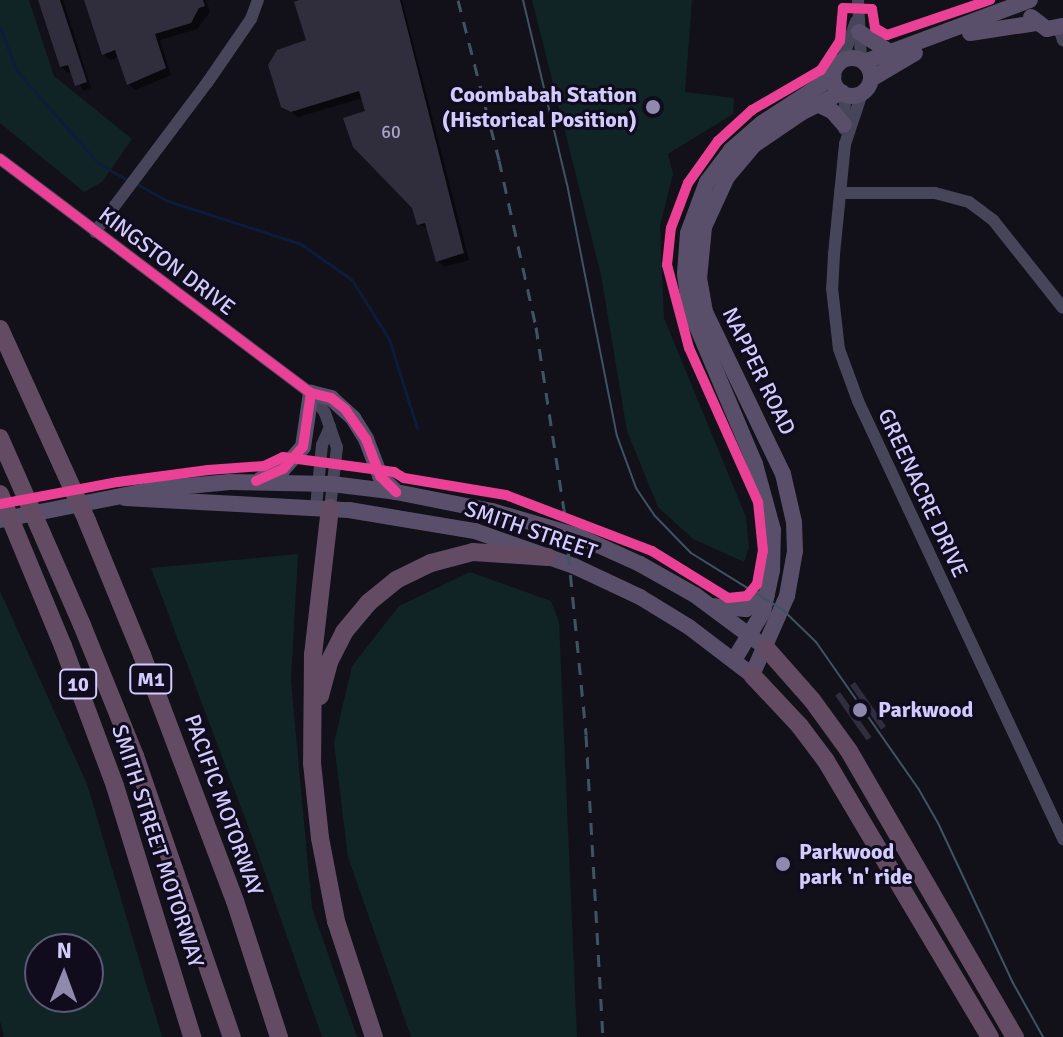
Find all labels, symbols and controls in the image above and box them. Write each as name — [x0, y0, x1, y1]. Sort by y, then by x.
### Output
place label: Coombabah Station (Historical Position) — [442, 81, 637, 132]
marker: Coombabah Station (Historical Position) — [644, 98, 662, 116]
house number: 60 — [381, 121, 401, 143]
street label: KINGSTON DRIVE — [94, 201, 240, 321]
street label: NAPPER ROAD — [717, 303, 801, 439]
street label: GREENACRE DRIVE — [872, 404, 974, 582]
street label: SMITH STREET — [461, 495, 601, 565]
road number: M1 — [129, 663, 173, 695]
road number: 10 — [58, 668, 98, 700]
place label: Parkwood — [878, 697, 973, 723]
marker: Parkwood — [849, 699, 871, 721]
street label: PACIFIC MOTORWAY — [179, 711, 269, 899]
street label: SMITH STREET MOTORWAY — [106, 721, 210, 971]
place label: Parkwood park 'n' ride — [799, 838, 913, 890]
marker: Parkwood park 'n' ride — [774, 855, 792, 873]
north arrow — [24, 933, 104, 1013]
text: N — [57, 937, 72, 964]

